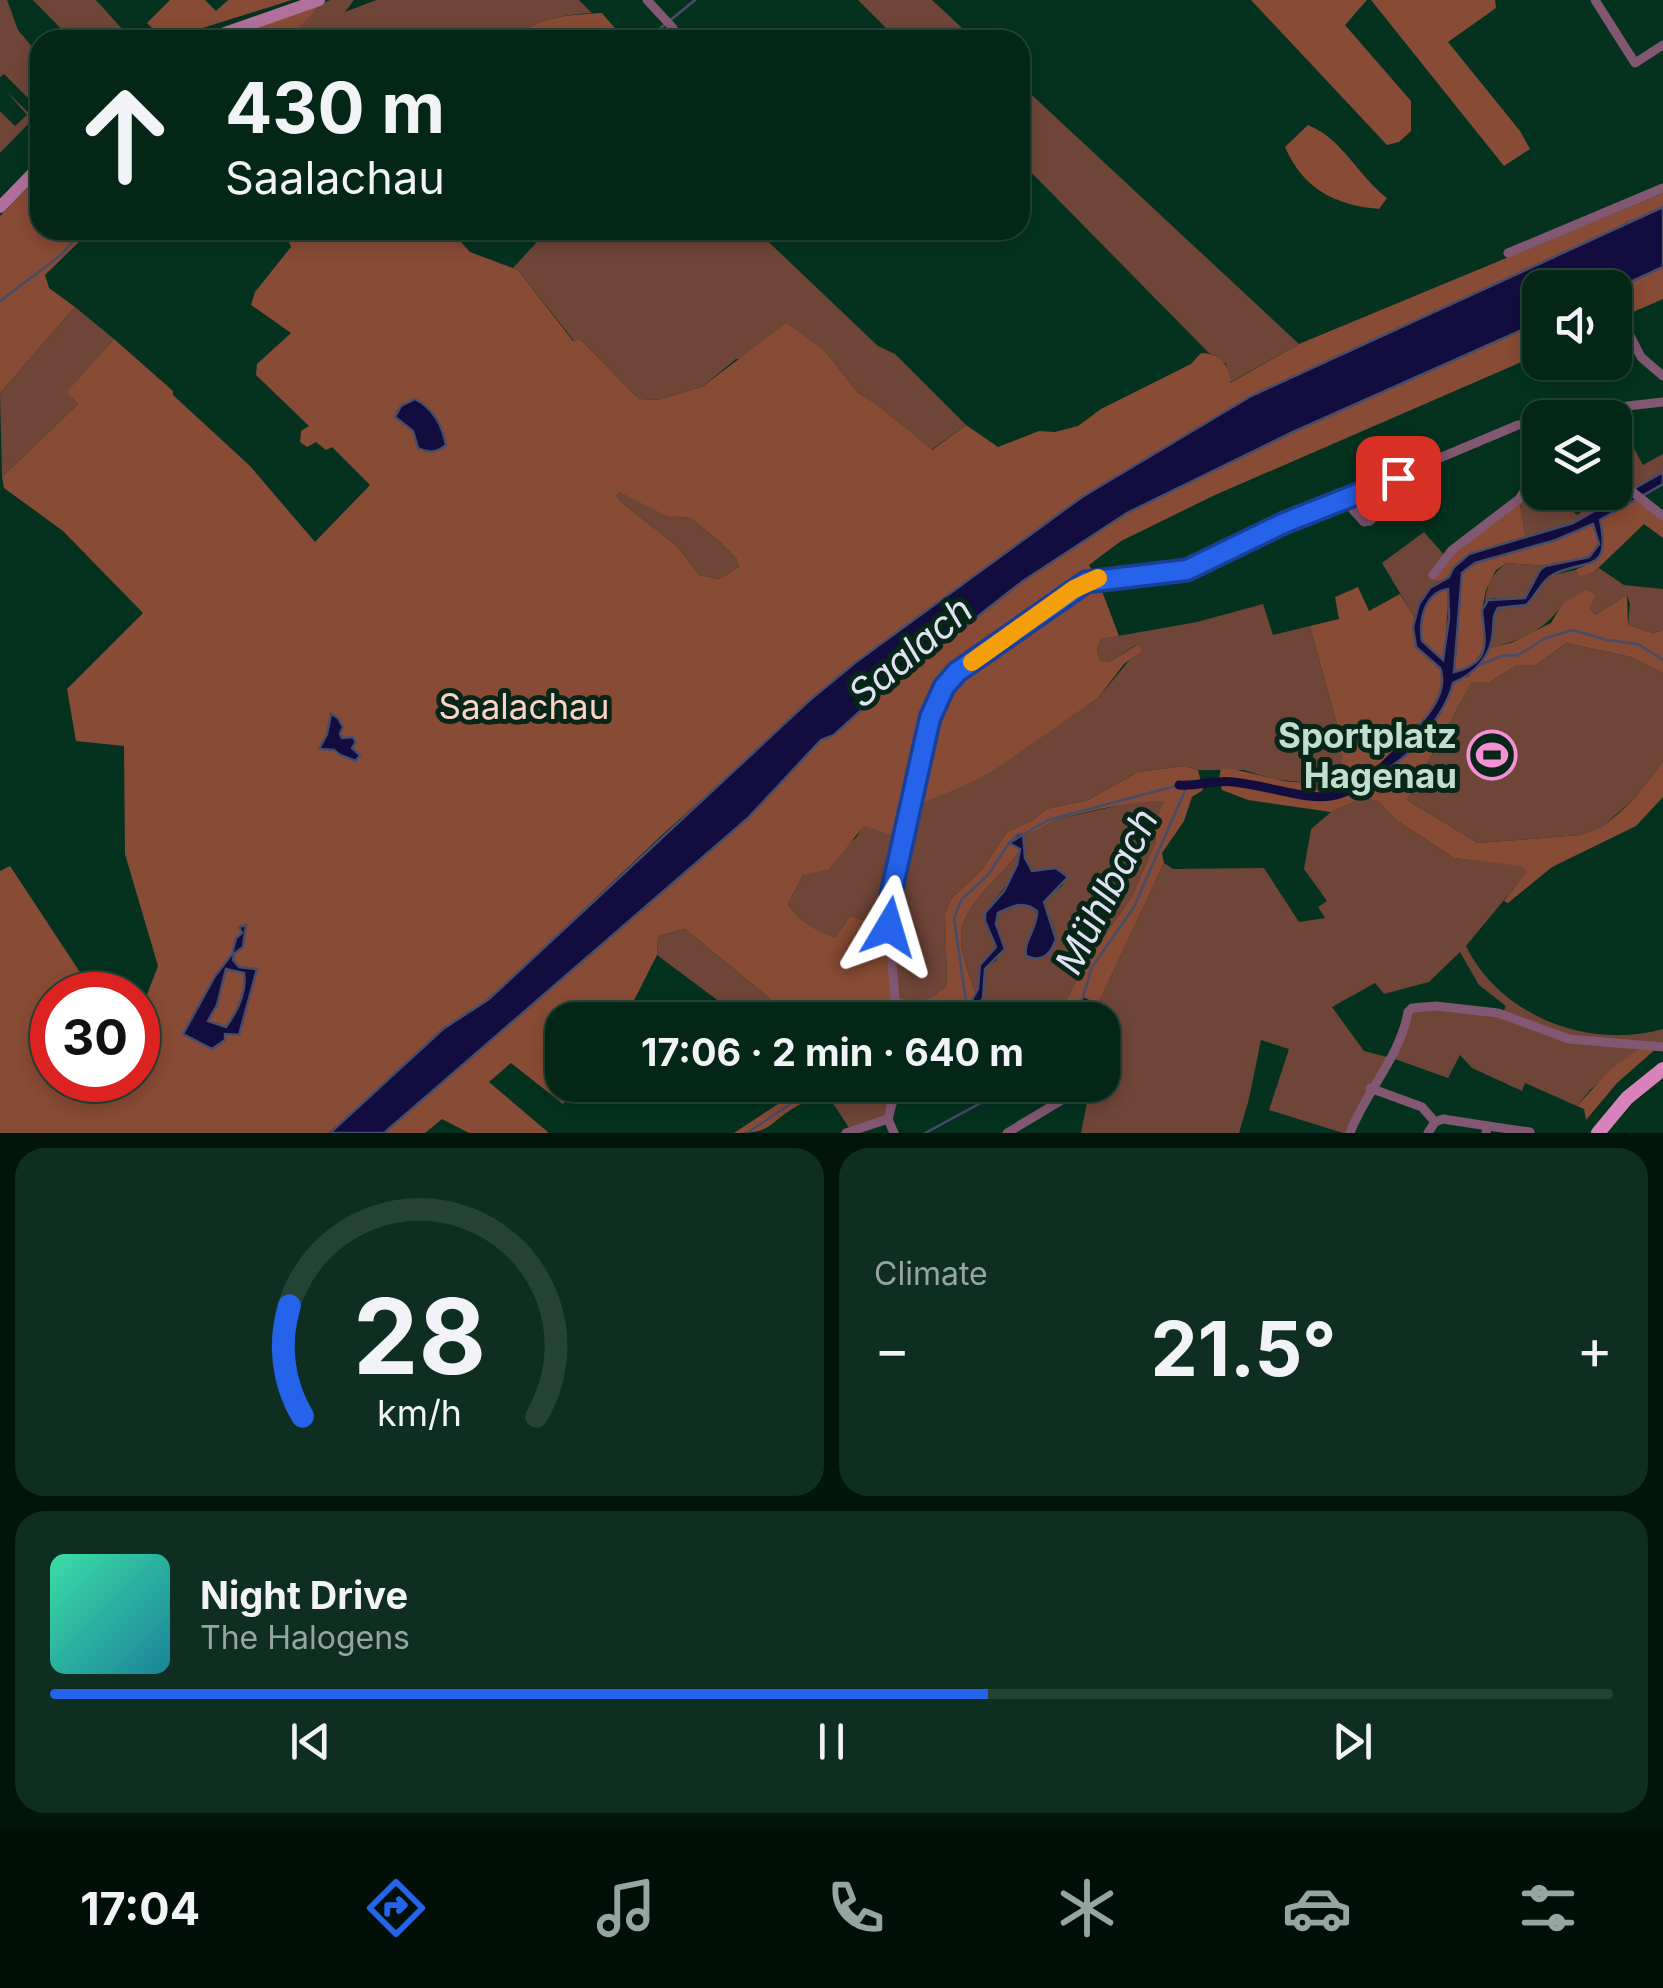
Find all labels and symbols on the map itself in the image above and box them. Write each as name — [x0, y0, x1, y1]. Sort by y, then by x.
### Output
pin — [1356, 436, 1441, 521]
water label: Saalach — [839, 586, 981, 716]
park label: Saalachau — [439, 685, 609, 727]
place label: Sportplatz Hagenau — [1278, 714, 1457, 796]
sports icon: Sportplatz Hagenau — [1466, 729, 1518, 781]
water label: Mühlbach — [1045, 801, 1167, 981]
position arrow — [837, 875, 941, 979]
speed limit sign: 30 — [30, 972, 160, 1102]

